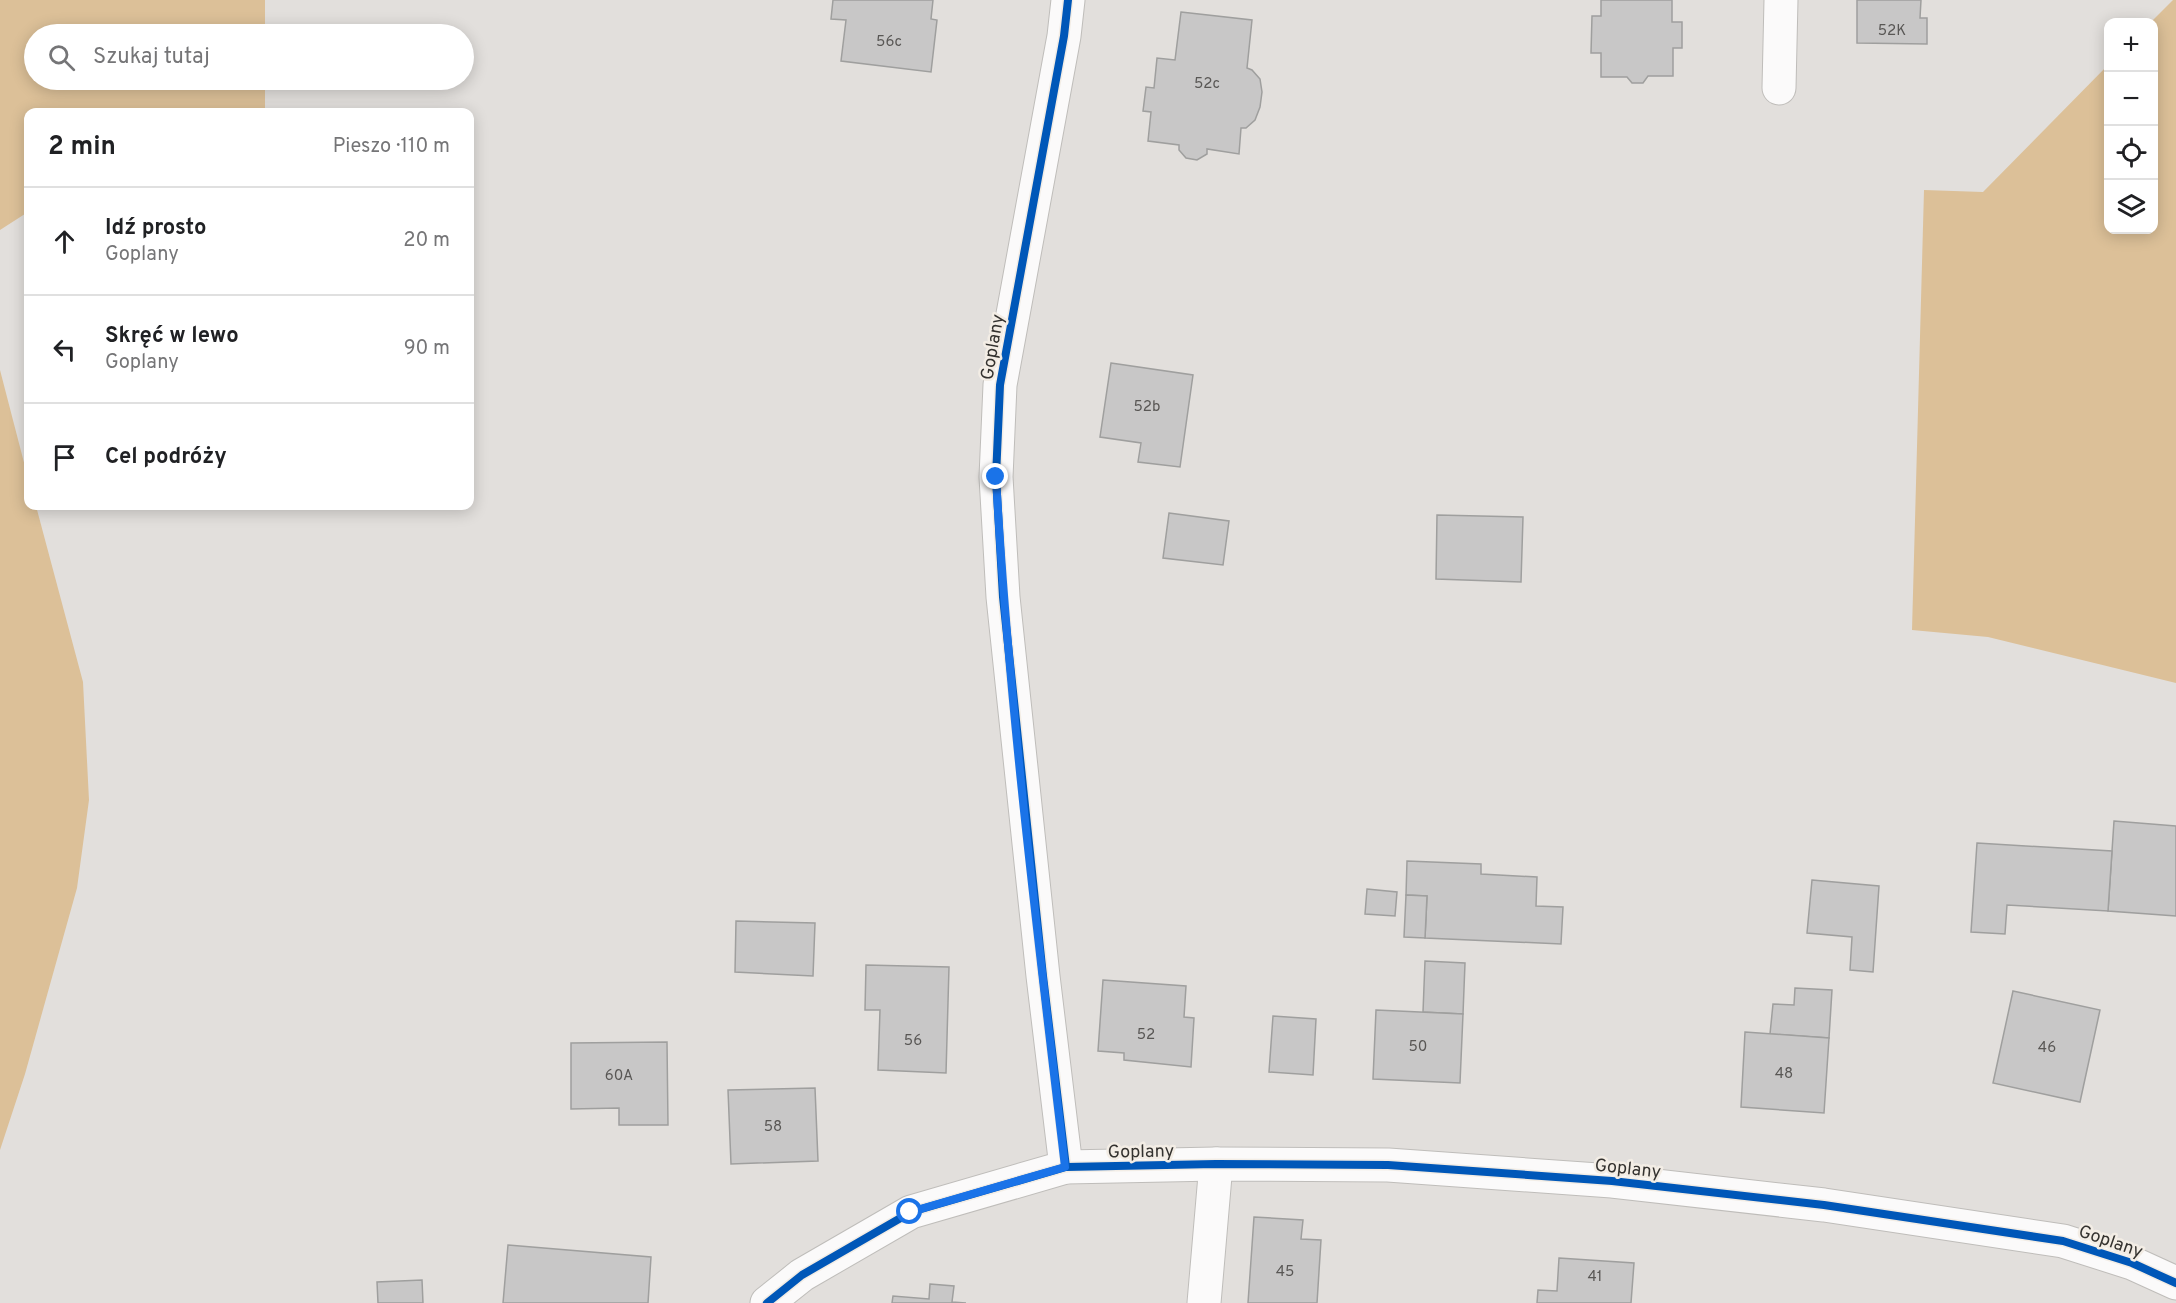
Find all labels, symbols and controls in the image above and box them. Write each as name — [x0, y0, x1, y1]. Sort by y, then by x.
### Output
map controls — [2104, 18, 2158, 234]
button: + — [2104, 18, 2158, 72]
house number: 52K — [1878, 22, 1906, 41]
search box — [24, 24, 474, 90]
house number: 56c — [876, 33, 902, 52]
icon: search — [45, 41, 78, 74]
text: Szukaj tutaj — [93, 44, 210, 71]
button: − — [2104, 72, 2158, 126]
house number: 52c — [1194, 75, 1220, 94]
button: locate — [2104, 126, 2158, 180]
text: 2 min — [48, 131, 116, 164]
text: Pieszo · 110 m — [333, 134, 450, 160]
button: layers — [2104, 180, 2158, 234]
text: Idź prosto — [105, 215, 207, 242]
icon: ahead — [48, 225, 81, 258]
text: 20 m — [403, 228, 450, 254]
text: Goplany — [105, 242, 179, 268]
street label: Goplany — [976, 312, 1011, 382]
text: Skręć w lewo — [105, 323, 239, 350]
icon: left — [48, 333, 81, 366]
text: 90 m — [404, 336, 450, 362]
text: Goplany — [105, 350, 179, 376]
house number: 52b — [1134, 398, 1160, 417]
icon: arrive — [48, 441, 81, 474]
text: Cel podróży — [105, 444, 227, 471]
route end — [982, 463, 1008, 489]
house number: 52 — [1137, 1026, 1155, 1045]
house number: 56 — [904, 1032, 922, 1051]
house number: 50 — [1409, 1038, 1427, 1057]
house number: 46 — [2038, 1039, 2056, 1058]
house number: 48 — [1775, 1065, 1793, 1084]
house number: 60A — [605, 1067, 633, 1086]
house number: 58 — [764, 1118, 782, 1137]
street label: Goplany — [1108, 1140, 1174, 1165]
street label: Goplany — [1594, 1155, 1662, 1184]
route start — [896, 1198, 922, 1224]
street label: Goplany — [2075, 1221, 2146, 1264]
house number: 45 — [1276, 1263, 1294, 1282]
house number: 41 — [1588, 1268, 1602, 1287]

